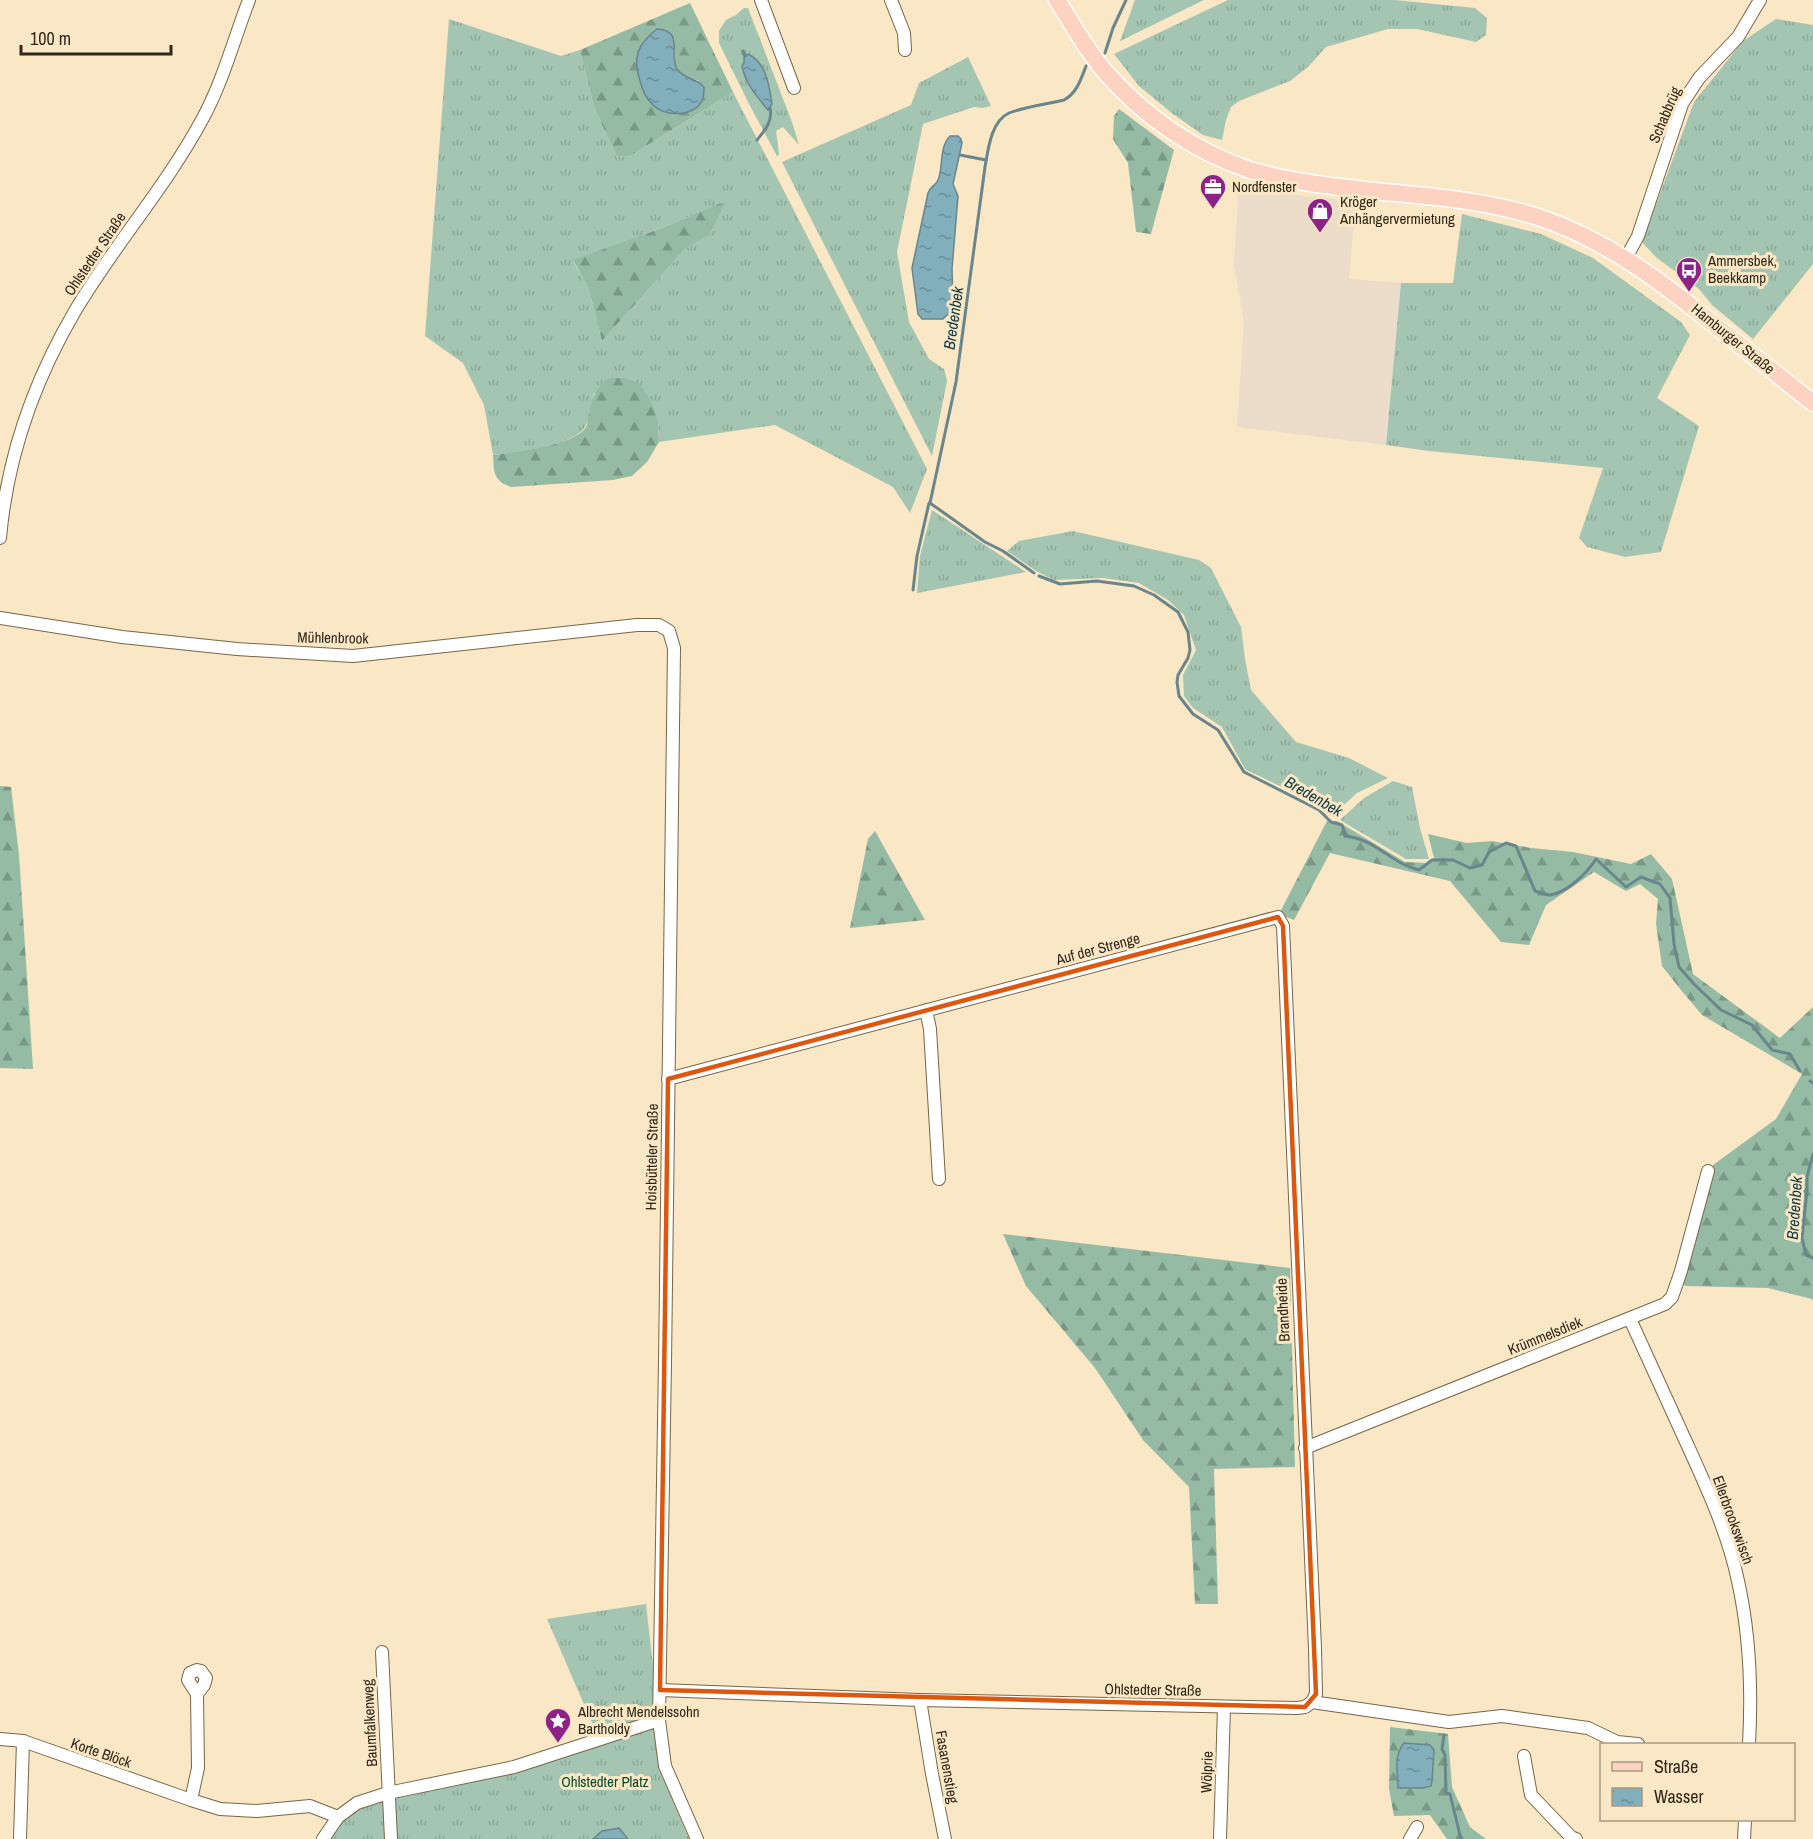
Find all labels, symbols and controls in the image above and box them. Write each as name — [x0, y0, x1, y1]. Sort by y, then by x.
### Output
scale bar — [21, 18, 171, 56]
text: 100 m — [30, 26, 71, 51]
street label: Schabbrüg — [1643, 83, 1686, 146]
office icon: Nordfenster — [1198, 172, 1228, 210]
place label: Nordfenster — [1232, 176, 1296, 197]
place label: Kröger Anhängervermietung — [1339, 191, 1455, 229]
shop icon: Kröger Anhängervermietung — [1305, 196, 1335, 234]
street label: Ohlstedter Straße — [59, 207, 131, 300]
place label: Ammersbek, Beekkamp — [1707, 250, 1777, 288]
bus stop icon: Ammersbek, Beekkamp — [1674, 255, 1704, 293]
water label: Bredenbek — [938, 285, 968, 351]
street label: Hamburger Straße — [1687, 298, 1780, 379]
street label: Mühlenbrook — [297, 626, 370, 649]
water label: Bredenbek — [1281, 771, 1347, 822]
street label: Auf der Strenge — [1053, 927, 1142, 970]
street label: Hoisbütteler Straße — [640, 1103, 663, 1210]
water label: Bredenbek — [1781, 1175, 1807, 1240]
street label: Brandheide — [1270, 1278, 1295, 1342]
street label: Krümmelsdiek — [1504, 1311, 1586, 1360]
street label: Ellerbrookswisch — [1708, 1473, 1759, 1567]
street label: Ohlstedter Straße — [1104, 1678, 1202, 1701]
street label: Baumfalkenweg — [357, 1679, 382, 1767]
place label: Albrecht Mendelssohn Bartholdy — [577, 1701, 700, 1739]
place icon: Albrecht Mendelssohn Bartholdy — [543, 1706, 573, 1744]
street label: Fasanenstieg — [931, 1729, 964, 1805]
street label: Korte Blöck — [68, 1732, 135, 1773]
legend — [1600, 1743, 1795, 1821]
street label: Wölprie — [1195, 1750, 1218, 1793]
text: Straße — [1654, 1754, 1698, 1779]
park label: Ohlstedter Platz — [561, 1771, 649, 1792]
text: Wasser — [1654, 1784, 1704, 1809]

